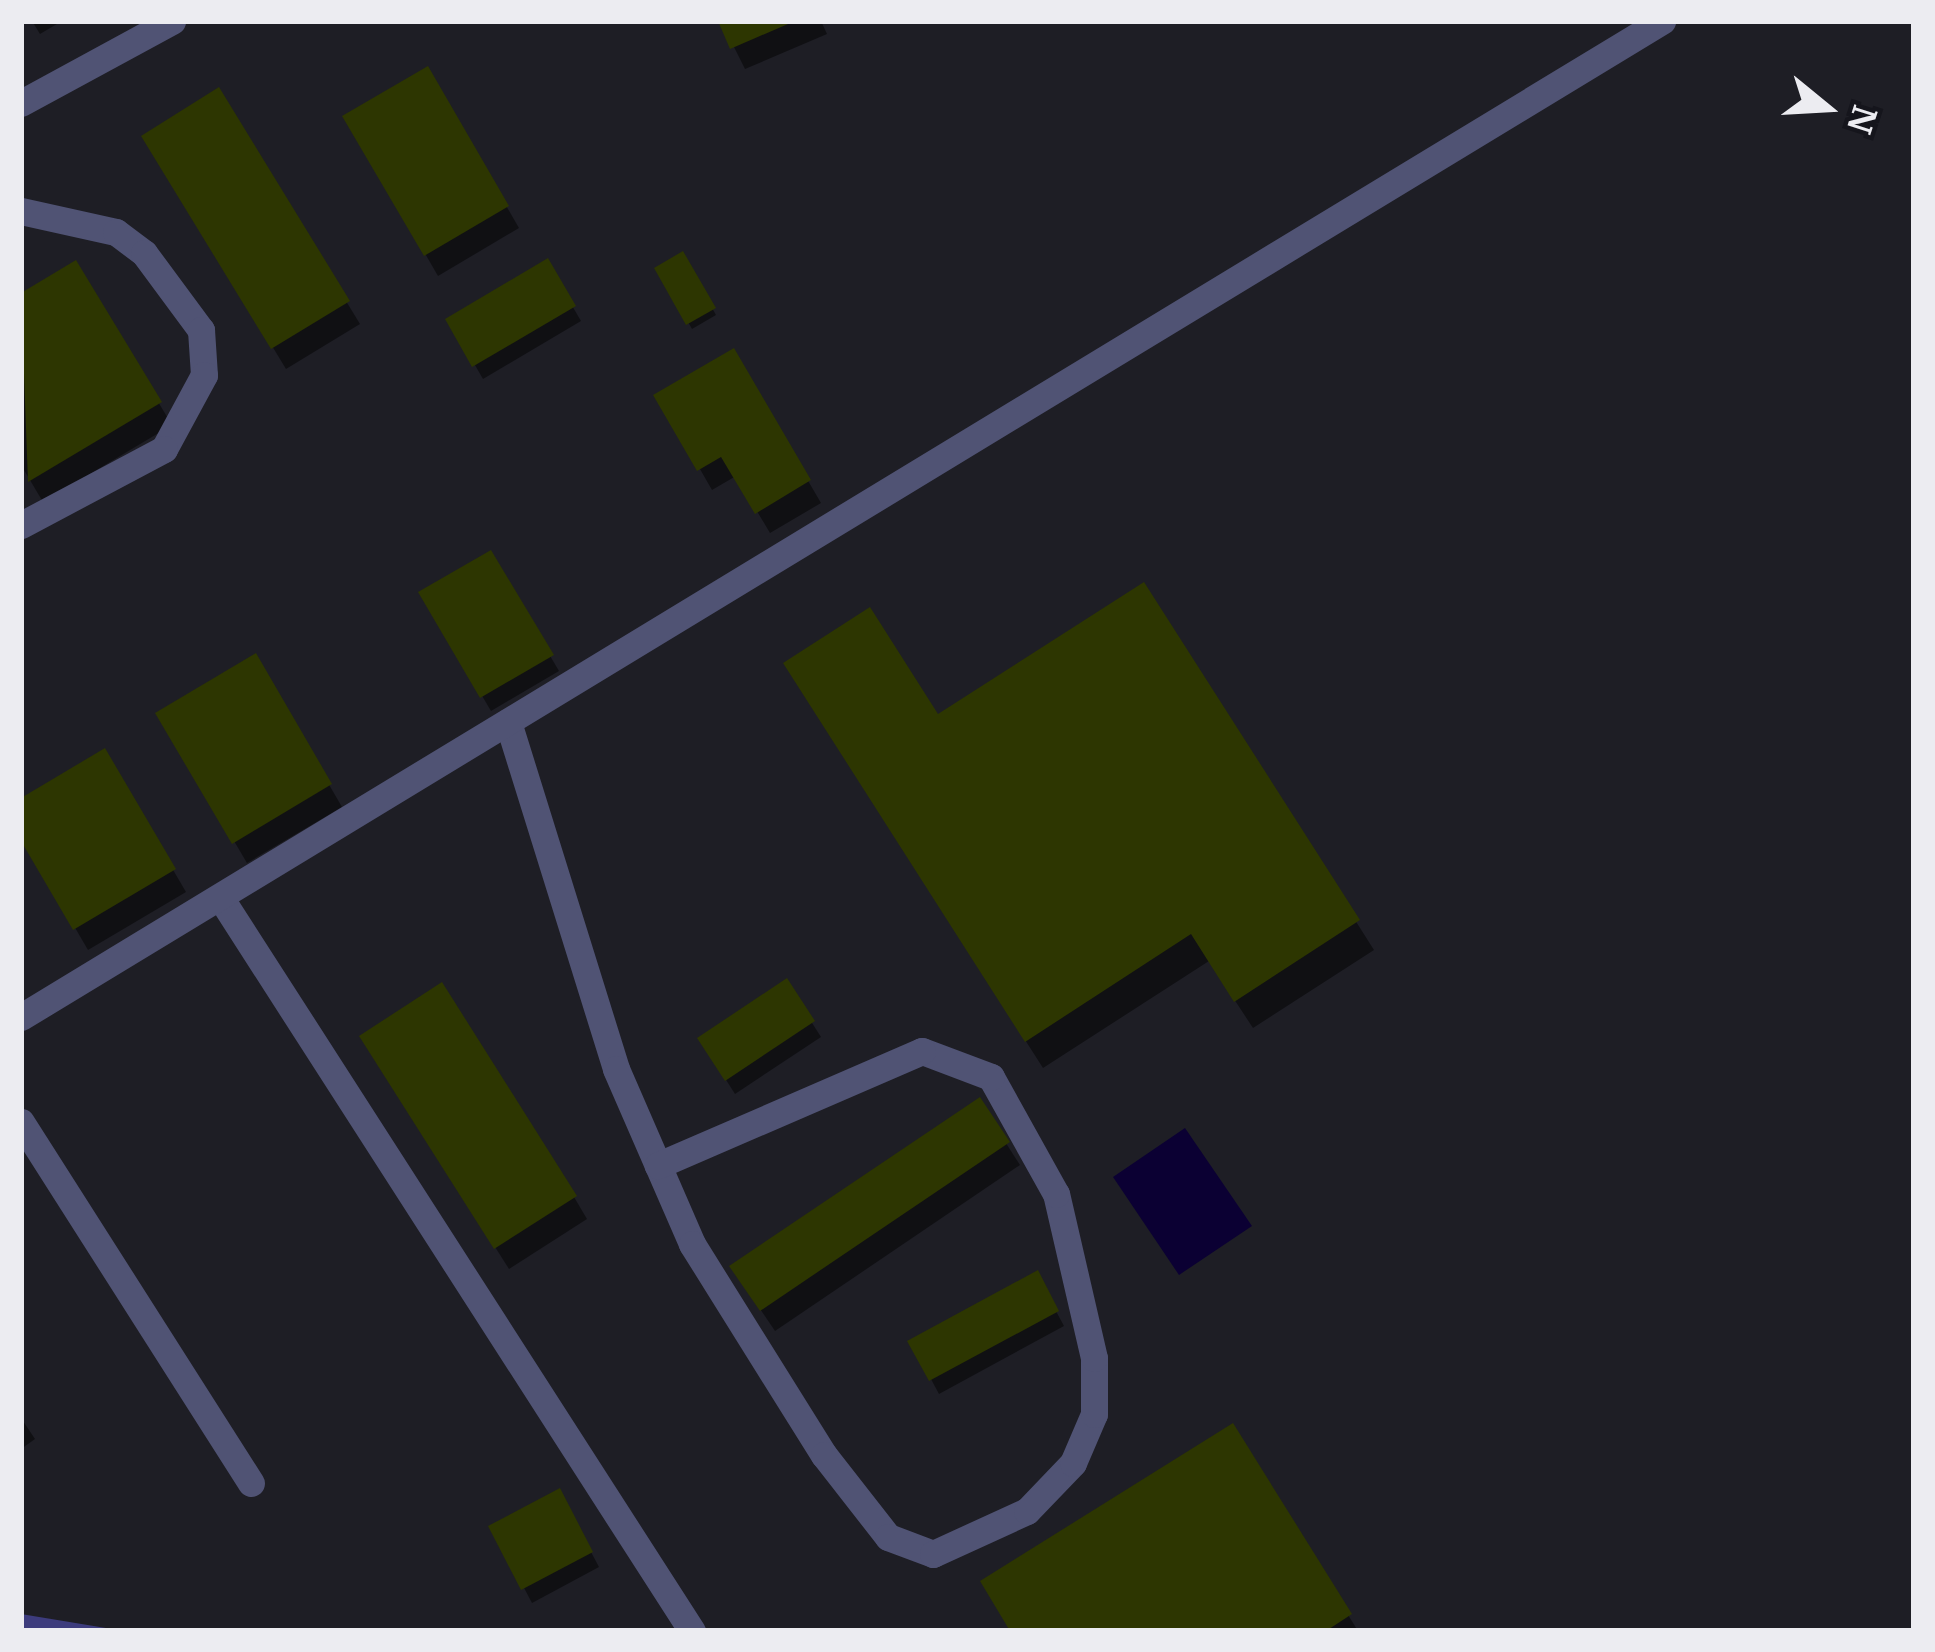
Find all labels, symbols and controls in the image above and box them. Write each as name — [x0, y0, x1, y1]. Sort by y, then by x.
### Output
north arrow — [1767, 48, 1887, 168]
text: N — [1838, 101, 1885, 138]

